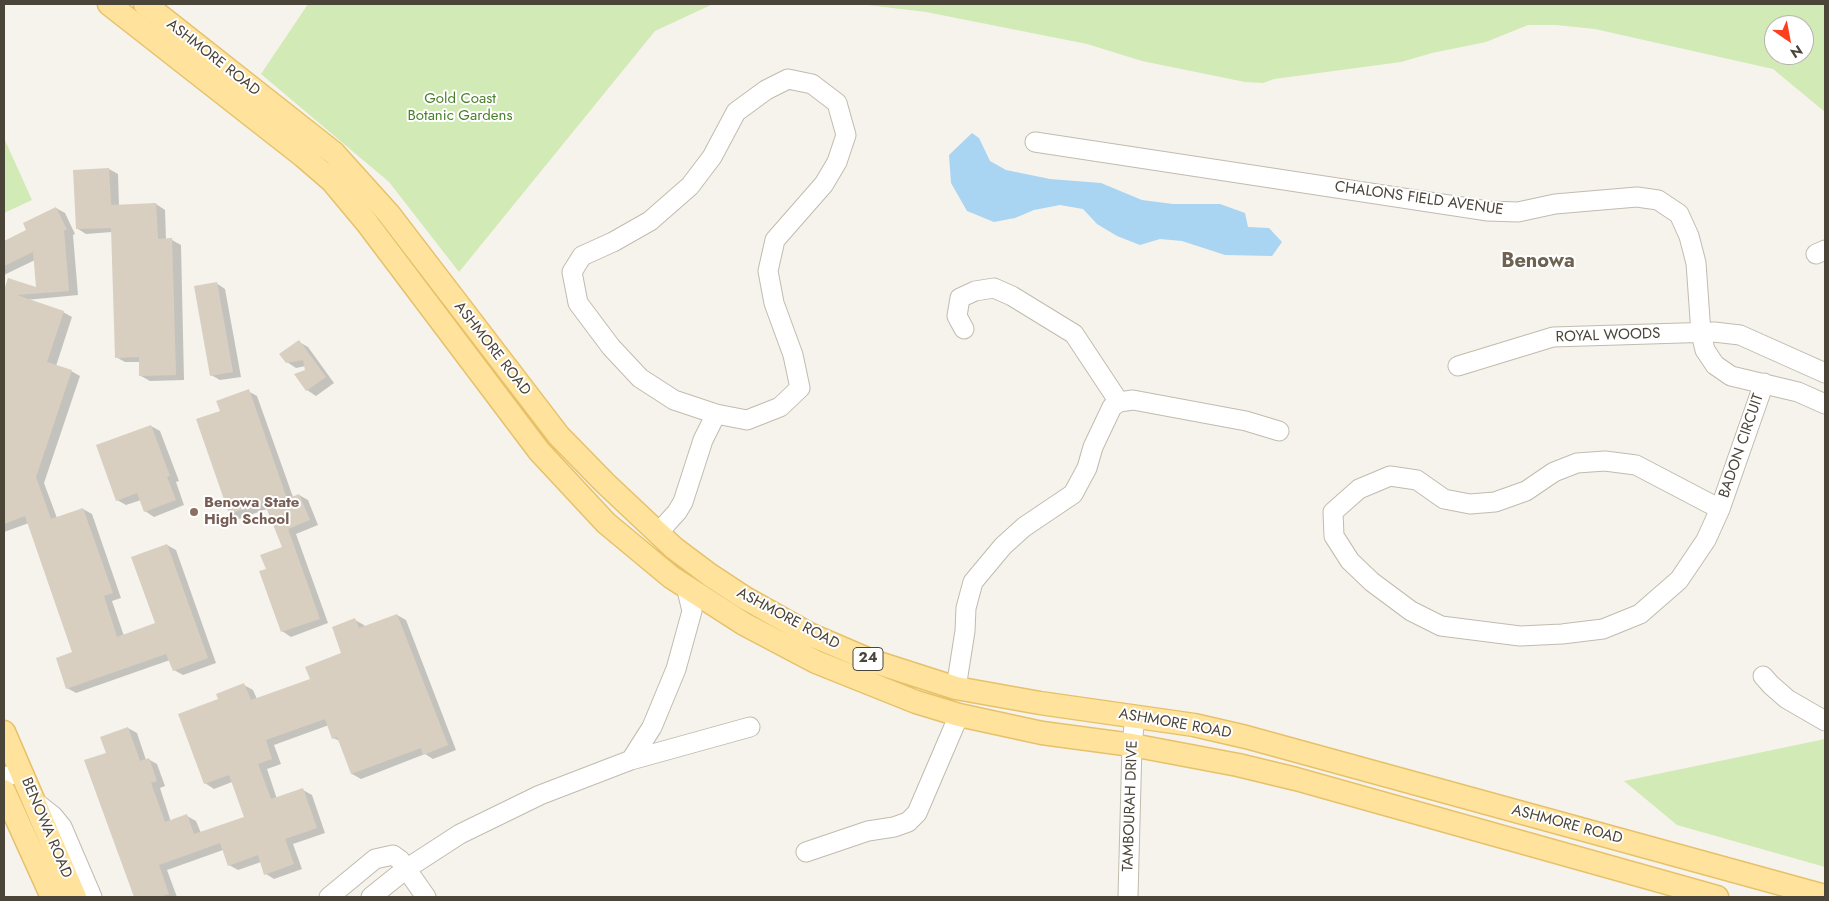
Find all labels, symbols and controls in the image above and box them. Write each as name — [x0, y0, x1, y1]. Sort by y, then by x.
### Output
north arrow — [1764, 15, 1814, 65]
street label: ASHMORE ROAD — [163, 16, 263, 100]
text: N — [1787, 40, 1807, 63]
park label: Gold Coast Botanic Gardens — [408, 90, 512, 125]
street label: CHALONS FIELD AVENUE — [1334, 178, 1504, 220]
district label: Benowa — [1501, 250, 1575, 274]
street label: ASHMORE ROAD — [450, 299, 534, 399]
street label: ROYAL WOODS — [1555, 325, 1661, 347]
street label: BADON CIRCUIT — [1716, 392, 1768, 500]
place label: Benowa State High School — [204, 494, 299, 529]
marker: Benowa State High School — [188, 506, 200, 518]
street label: ASHMORE ROAD — [733, 584, 843, 654]
road number: 24 — [853, 648, 883, 671]
street label: ASHMORE ROAD — [1117, 705, 1233, 743]
street label: TAMBOURAH DRIVE — [1120, 740, 1142, 872]
street label: BENOWA ROAD — [17, 775, 75, 881]
street label: ASHMORE ROAD — [1510, 802, 1624, 848]

